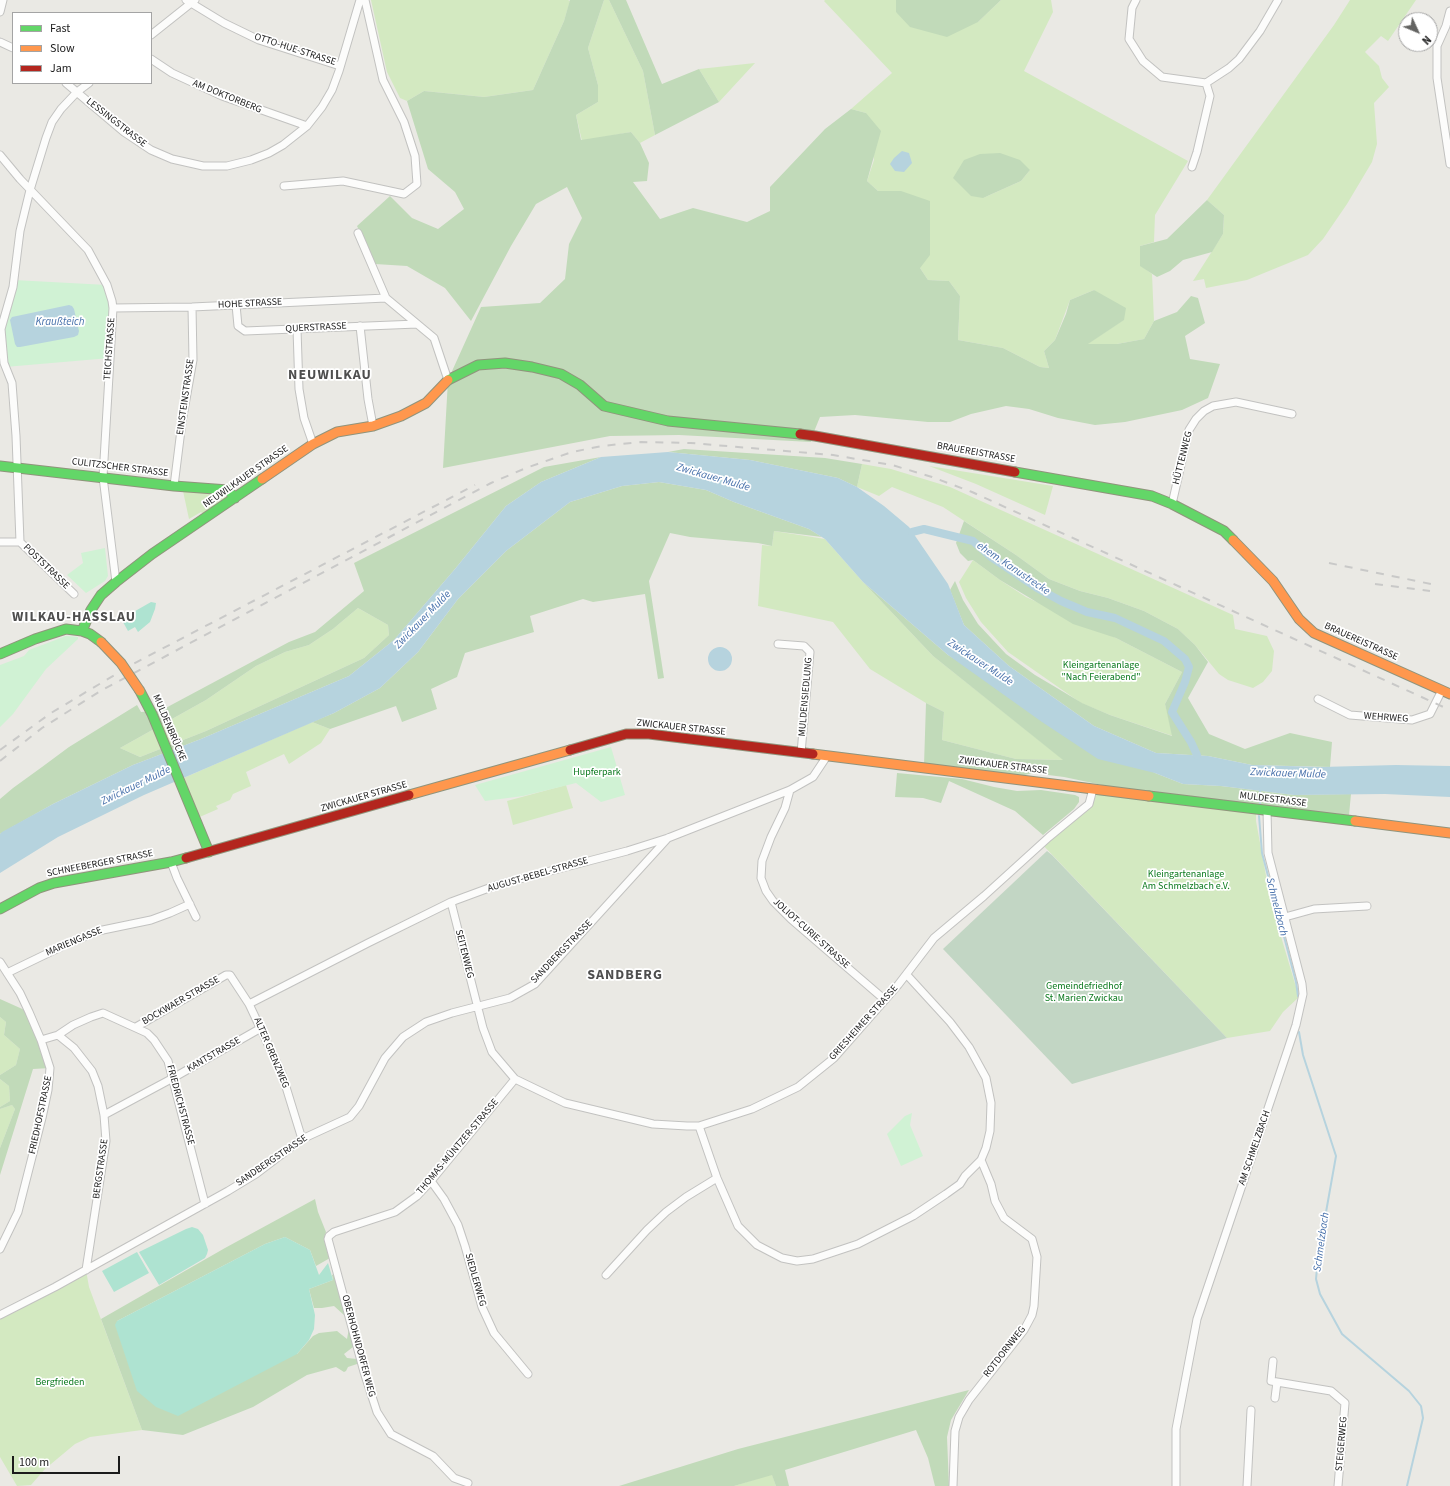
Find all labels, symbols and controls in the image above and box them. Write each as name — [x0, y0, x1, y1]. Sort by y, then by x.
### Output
legend — [12, 12, 152, 84]
north arrow — [1398, 12, 1438, 52]
text: Fast — [50, 20, 70, 37]
street label: OTTO-HUE-STRASSE — [253, 31, 337, 69]
text: N — [1418, 32, 1434, 48]
text: Slow — [50, 40, 75, 57]
text: Jam — [50, 60, 72, 77]
street label: AM DOKTORBERG — [191, 78, 263, 116]
street label: LESSINGSTRASSE — [83, 96, 149, 150]
street label: HOHE STRASSE — [218, 296, 282, 312]
water label: Kraußteich — [35, 316, 85, 330]
street label: TEICHSTRASSE — [102, 317, 118, 381]
street label: QUERSTRASSE — [285, 320, 347, 336]
street label: EINSTEINSTRASSE — [175, 358, 197, 436]
district label: NEUWILKAU — [288, 368, 372, 384]
street label: HÜTTENWEG — [1171, 430, 1195, 486]
street label: BRAUEREISTRASSE — [936, 440, 1016, 466]
street label: NEUWILKAUER STRASSE — [201, 443, 291, 511]
street label: CULITZSCHER STRASSE — [71, 456, 169, 480]
water label: Zwickauer Mulde — [675, 461, 751, 495]
water label: ehem. Kanustrecke — [974, 540, 1052, 598]
street label: POSTSTRASSE — [20, 542, 72, 592]
water label: Zwickauer Mulde — [392, 588, 454, 652]
district label: WILKAU-HASSLAU — [12, 610, 136, 626]
street label: BRAUEREISTRASSE — [1322, 620, 1400, 664]
water label: Zwickauer Mulde — [945, 637, 1015, 689]
street label: MULDENSIEDLUNG — [797, 657, 815, 737]
park label: Kleingartenanlage "Nach Feierabend" — [1062, 660, 1140, 684]
street label: MULDENBRÜCKE — [150, 693, 188, 763]
street label: WEHRWEG — [1363, 710, 1409, 726]
street label: ZWICKAUER STRASSE — [636, 717, 726, 739]
street label: ZWICKAUER STRASSE — [958, 755, 1048, 777]
water label: Zwickauer Mulde — [99, 763, 173, 809]
water label: Zwickauer Mulde — [1250, 766, 1326, 782]
park label: Hupferpark — [573, 767, 621, 779]
street label: ZWICKAUER STRASSE — [319, 779, 409, 815]
street label: MULDESTRASSE — [1239, 790, 1307, 810]
street label: SCHNEEBERGER STRASSE — [46, 848, 154, 880]
street label: AUGUST-BEBEL-STRASSE — [486, 855, 590, 895]
park label: Kleingartenanlage Am Schmelzbach e.V. — [1142, 869, 1230, 892]
water label: Schmelzbach — [1262, 876, 1290, 938]
street label: JOLIOT-CURIE-STRASSE — [770, 896, 852, 972]
street label: SANDBERGSTRASSE — [529, 918, 595, 986]
street label: MARIENGASSE — [44, 925, 104, 959]
street label: SEITENWEG — [452, 928, 476, 980]
district label: SANDBERG — [587, 968, 663, 984]
street label: BOCKWAER STRASSE — [140, 974, 222, 1028]
park label: Gemeindefriedhof St. Marien Zwickau — [1045, 981, 1123, 1004]
street label: GRIESHEIMER STRASSE — [827, 983, 901, 1063]
street label: ALTER GRENZWEG — [251, 1016, 291, 1090]
street label: KANTSTRASSE — [185, 1035, 243, 1075]
street label: FRIEDRICHSTRASSE — [164, 1064, 196, 1146]
street label: FRIEDHOFSTRASSE — [27, 1075, 55, 1155]
street label: THOMAS-MÜNTZER-STRASSE — [414, 1097, 502, 1197]
street label: AM SCHMELZBACH — [1237, 1109, 1273, 1187]
street label: SANDBERGSTRASSE — [234, 1133, 310, 1189]
street label: BERGSTRASSE — [91, 1138, 111, 1200]
water label: Schmelzbach — [1311, 1212, 1333, 1272]
street label: SIEDLERWEG — [462, 1252, 488, 1308]
street label: OBERHOHNDORFER WEG — [339, 1294, 377, 1398]
street label: ROTDORNWEG — [981, 1324, 1029, 1380]
park label: Bergfrieden — [35, 1377, 85, 1389]
street label: STEIGERWEG — [1334, 1416, 1350, 1472]
scale bar — [14, 1448, 122, 1474]
text: 100 m — [19, 1454, 49, 1471]

